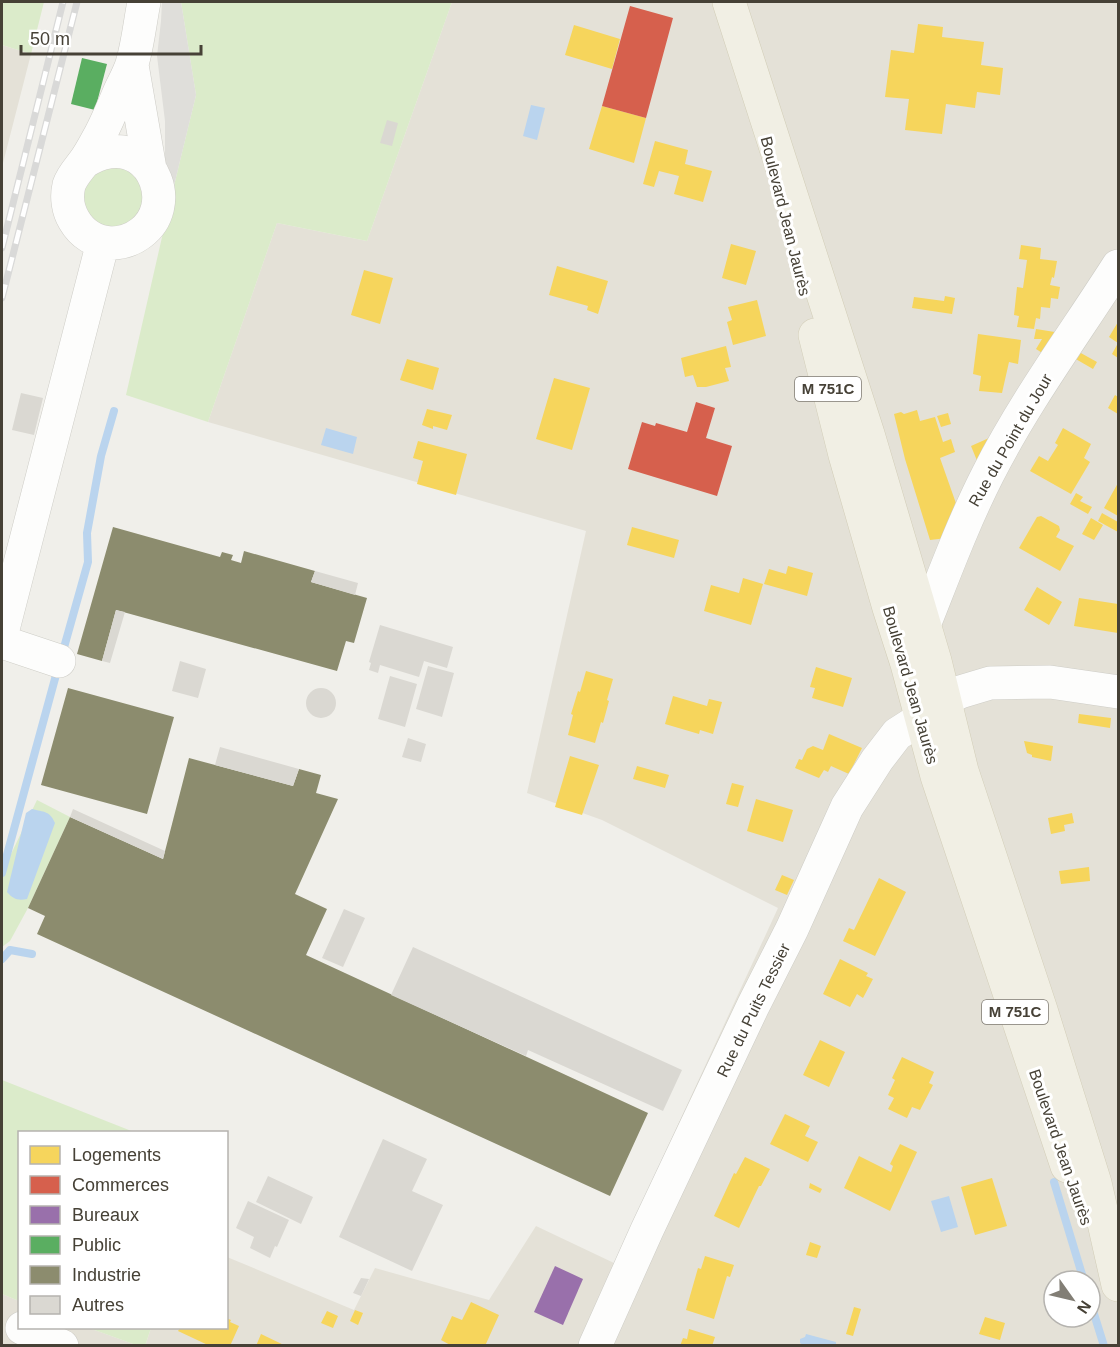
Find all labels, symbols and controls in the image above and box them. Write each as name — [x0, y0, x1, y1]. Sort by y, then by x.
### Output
scale bar — [21, 18, 201, 56]
text: 50 m — [30, 29, 70, 49]
street label: Boulevard Jean Jaurès — [757, 135, 814, 298]
street label: Rue du Point du Jour — [965, 370, 1056, 510]
road number: M 751C — [795, 377, 861, 401]
street label: Boulevard Jean Jaurès — [880, 604, 941, 766]
street label: Rue du Puits Tessier — [714, 940, 793, 1080]
road number: M 751C — [982, 1000, 1048, 1024]
street label: Boulevard Jean Jaurès — [1026, 1067, 1095, 1227]
legend — [18, 1131, 228, 1329]
text: Logements — [72, 1145, 161, 1165]
text: Commerces — [72, 1175, 169, 1195]
text: Bureaux — [72, 1205, 139, 1225]
text: Public — [72, 1235, 121, 1255]
text: Industrie — [72, 1265, 141, 1285]
north arrow — [1042, 1269, 1102, 1329]
text: Autres — [72, 1295, 124, 1315]
text: N — [1074, 1298, 1094, 1317]

